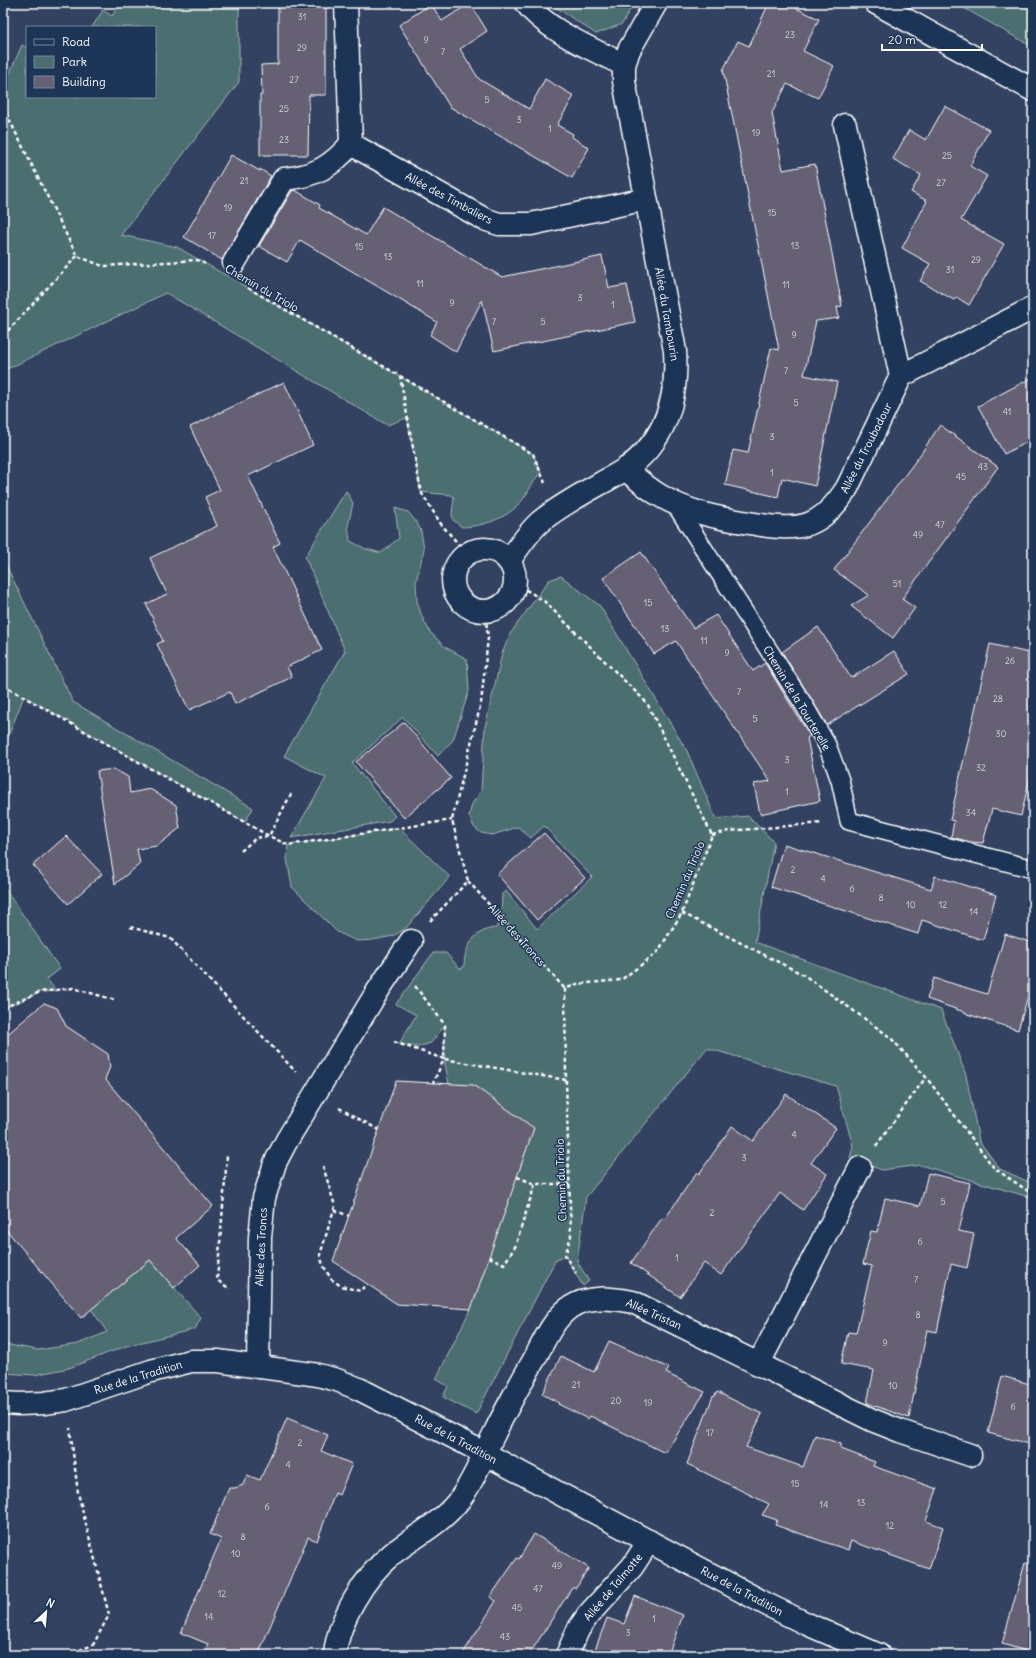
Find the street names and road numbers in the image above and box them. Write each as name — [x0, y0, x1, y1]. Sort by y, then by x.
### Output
street label: Allée des Timbaliers — [403, 169, 495, 227]
street label: Chemin du Triolo — [223, 261, 301, 315]
street label: Allée du Tambourin — [652, 266, 682, 362]
street label: Allée du Troubadour — [837, 400, 895, 496]
street label: Chemin de la Tourterelle — [760, 643, 834, 753]
street label: Chemin du Triolo — [662, 839, 708, 921]
street label: Allée des Troncs — [485, 901, 549, 969]
street label: Chemin du Triolo — [553, 1138, 569, 1222]
street label: Allée des Troncs — [252, 1207, 270, 1287]
street label: Allée Tristan — [624, 1295, 684, 1333]
street label: Rue de la Tradition — [92, 1357, 184, 1397]
street label: Rue de la Tradition — [412, 1411, 500, 1467]
street label: Allée de Talmotte — [581, 1550, 645, 1624]
street label: Rue de la Tradition — [698, 1563, 786, 1619]

